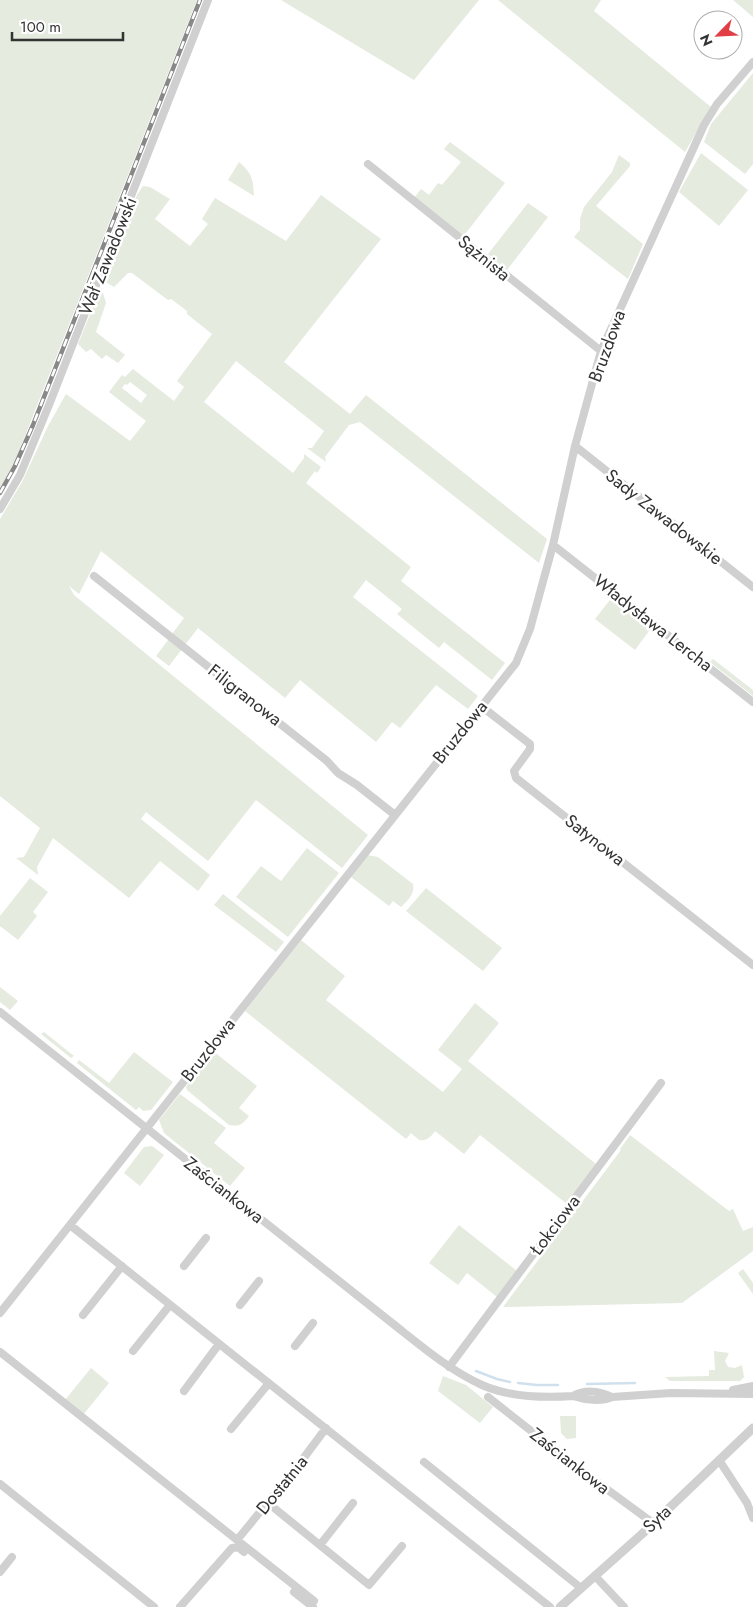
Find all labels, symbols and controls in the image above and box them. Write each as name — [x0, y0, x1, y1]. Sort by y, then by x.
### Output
scale bar — [12, 10, 124, 42]
north arrow — [693, 10, 743, 60]
text: 100 m — [20, 16, 61, 38]
text: N — [695, 31, 718, 49]
street label: Wał Zawadowski — [72, 193, 144, 319]
street label: Sążnista — [452, 229, 516, 287]
street label: Bruzdowa — [582, 306, 632, 386]
street label: Sady Zawadowskie — [600, 463, 728, 571]
street label: Władysława Lercha — [588, 568, 718, 678]
street label: Filigranowa — [203, 658, 287, 732]
street label: Bruzdowa — [426, 695, 494, 769]
street label: Satynowa — [559, 808, 631, 872]
street label: Bruzdowa — [175, 1013, 241, 1087]
street label: Zaściankowa — [178, 1150, 270, 1230]
street label: Łokciowa — [523, 1189, 586, 1261]
street label: Zaściankowa — [524, 1421, 616, 1501]
street label: Dostatnia — [250, 1450, 314, 1520]
street label: Syta — [637, 1499, 677, 1539]

